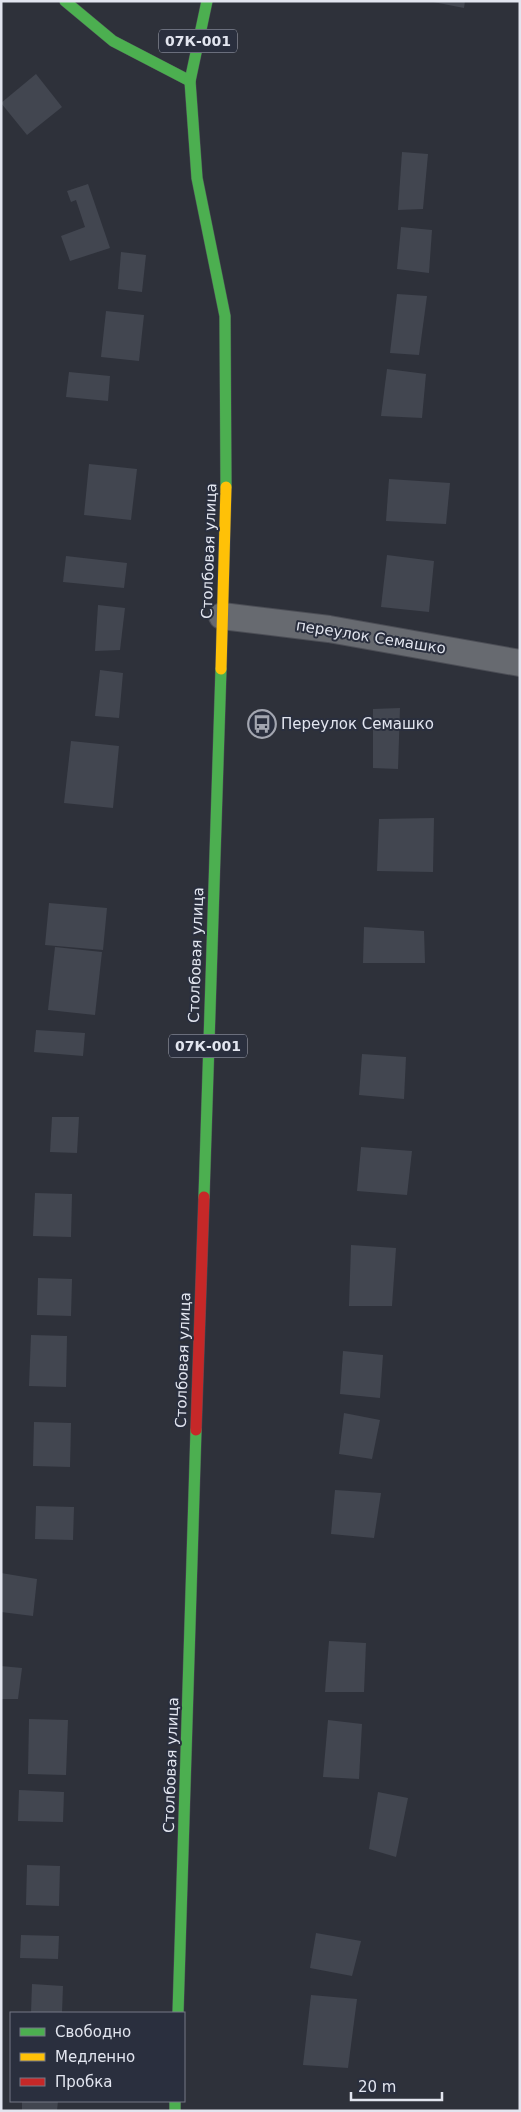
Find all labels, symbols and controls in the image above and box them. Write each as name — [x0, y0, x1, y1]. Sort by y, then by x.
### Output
road number: 07К-001 — [159, 29, 237, 52]
street label: Столбовая улица — [198, 483, 220, 619]
street label: переулок Семашко — [295, 616, 447, 658]
bus stop icon: Переулок Семашко — [247, 709, 277, 739]
place label: Переулок Семашко — [281, 715, 434, 733]
street label: Столбовая улица — [185, 887, 207, 1023]
road number: 07К-001 — [169, 1034, 247, 1058]
street label: Столбовая улица — [172, 1292, 194, 1428]
street label: Столбовая улица — [160, 1697, 182, 1833]
legend — [10, 2012, 185, 2102]
text: Свободно — [55, 2023, 131, 2041]
text: Медленно — [55, 2048, 135, 2066]
scale bar — [351, 2070, 442, 2102]
text: Пробка — [55, 2073, 112, 2091]
text: 20 m — [358, 2078, 396, 2096]

